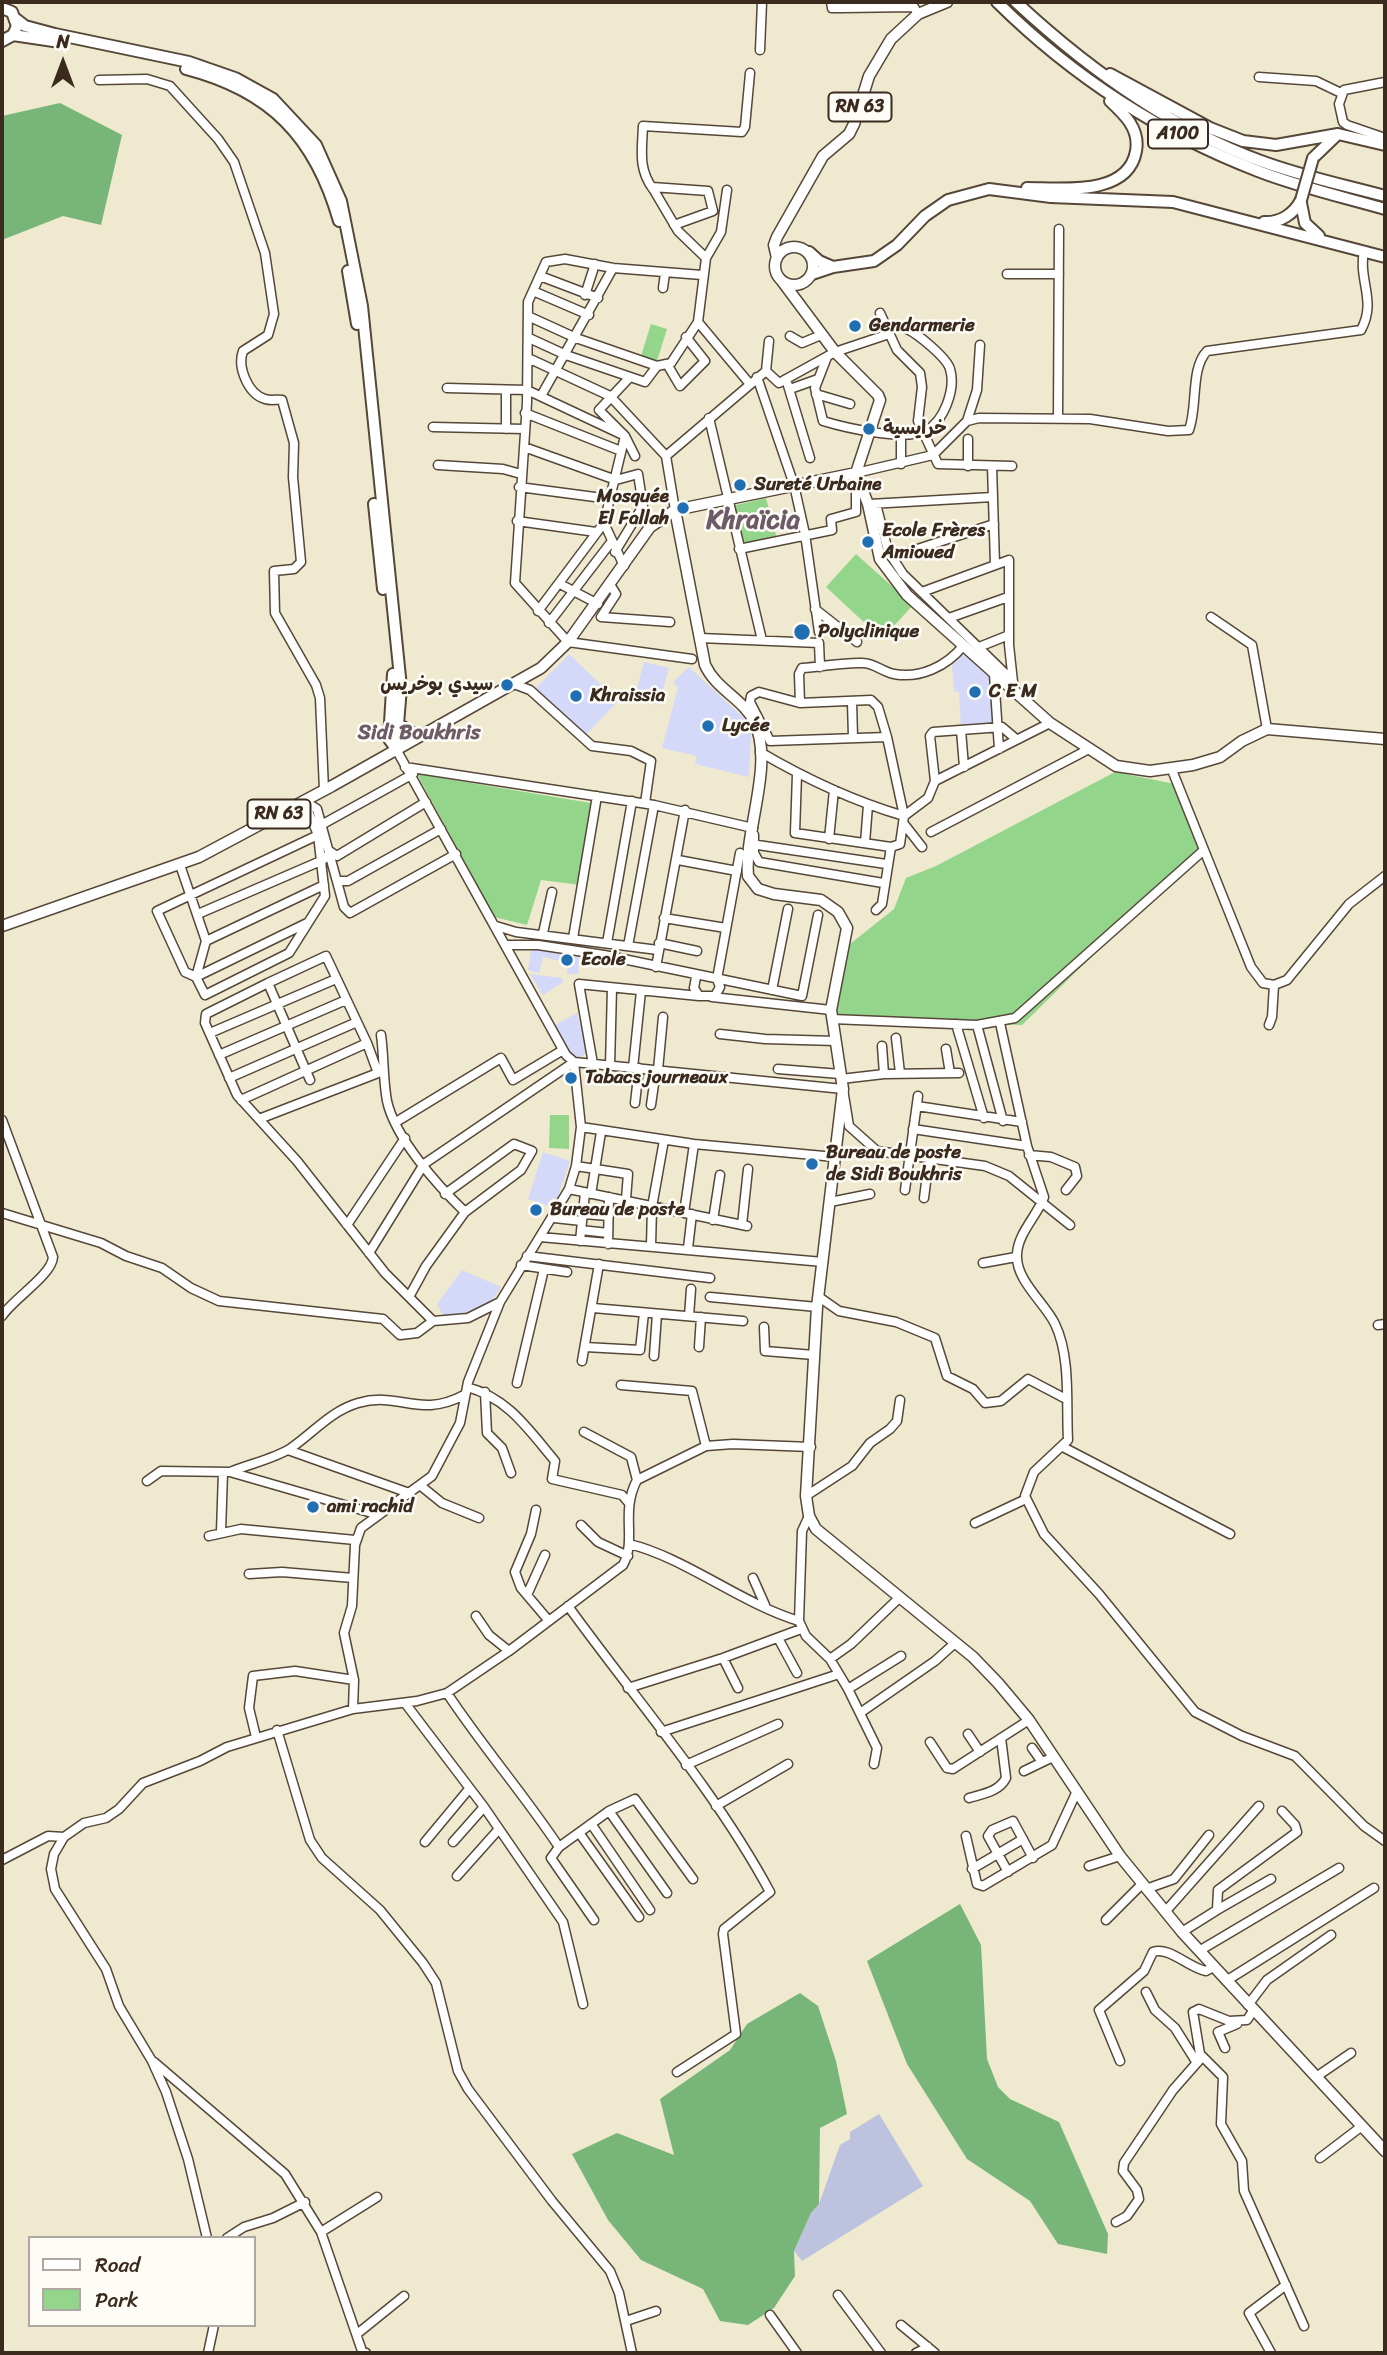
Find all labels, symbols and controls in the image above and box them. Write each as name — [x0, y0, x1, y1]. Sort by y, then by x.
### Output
text: N — [56, 25, 70, 58]
north arrow — [28, 28, 98, 98]
road number: RN 63 — [828, 92, 892, 122]
road number: A100 — [1148, 119, 1208, 148]
place label: Gendarmerie — [869, 315, 975, 337]
marker: Gendarmerie — [847, 318, 863, 334]
place label: خرايسية — [883, 418, 947, 440]
marker: خرايسية — [861, 421, 877, 437]
place label: Sureté Urbaine — [754, 474, 881, 496]
marker: Sureté Urbaine — [732, 477, 748, 493]
place label: Mosquée El Fallah — [597, 486, 669, 530]
marker: Mosquée El Fallah — [675, 500, 691, 516]
district label: Khraïcia — [706, 505, 800, 537]
place label: Ecole Frères Amioued — [882, 520, 985, 564]
marker: Ecole Frères Amioued — [860, 534, 876, 550]
place label: Polyclinique — [818, 621, 919, 643]
marker: Polyclinique — [792, 622, 812, 642]
place label: سيدي بوخريس — [380, 674, 493, 696]
marker: سيدي بوخريس — [499, 677, 515, 693]
place label: C E M — [989, 681, 1037, 703]
marker: C E M — [967, 684, 983, 700]
place label: Khraissia — [590, 685, 665, 707]
marker: Khraissia — [568, 688, 584, 704]
place label: Lycée — [722, 715, 770, 737]
marker: Lycée — [700, 718, 716, 734]
district label: Sidi Boukhris — [358, 721, 480, 747]
road number: RN 63 — [247, 800, 310, 828]
place label: Ecole — [581, 949, 626, 971]
marker: Ecole — [559, 952, 575, 968]
place label: Tabacs journeaux — [585, 1067, 728, 1089]
marker: Tabacs journeaux — [563, 1070, 579, 1086]
place label: Bureau de poste de Sidi Boukhris — [826, 1142, 962, 1186]
marker: Bureau de poste de Sidi Boukhris — [804, 1156, 820, 1172]
place label: Bureau de poste — [550, 1199, 685, 1221]
marker: Bureau de poste — [528, 1202, 544, 1218]
place label: ami rachid — [327, 1496, 413, 1518]
marker: ami rachid — [305, 1499, 321, 1515]
legend — [28, 2236, 256, 2327]
text: Road — [95, 2246, 140, 2284]
text: Park — [95, 2281, 138, 2319]

